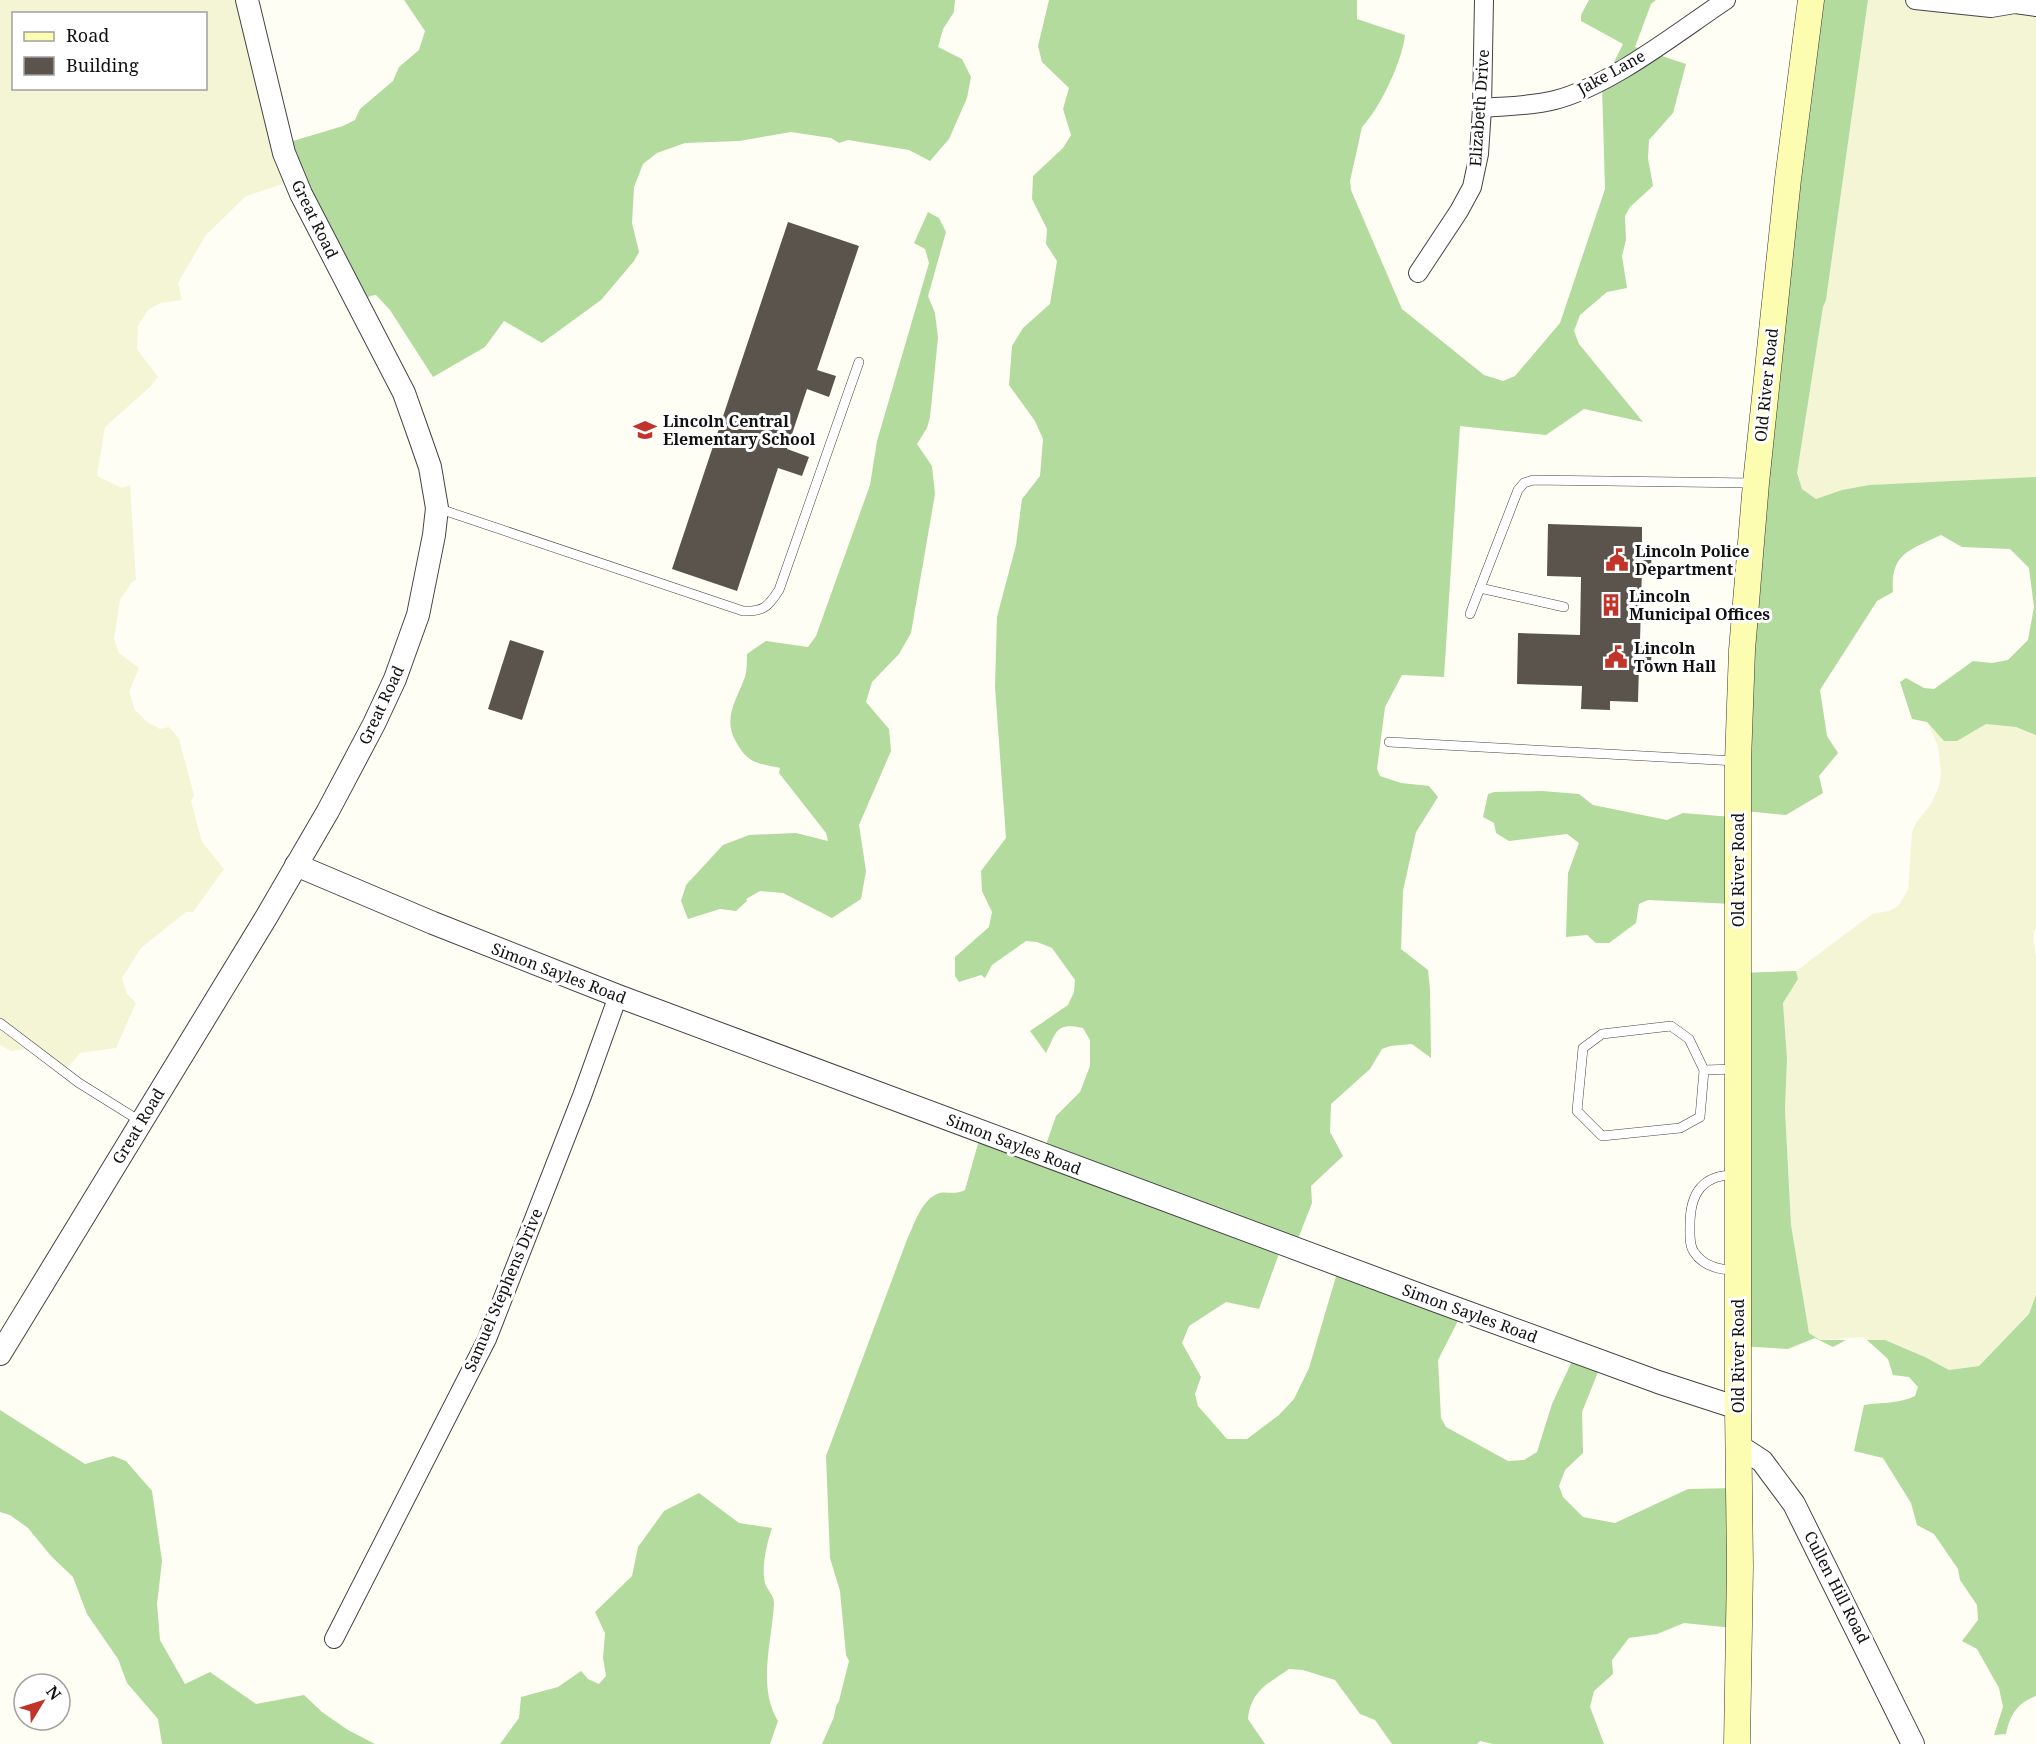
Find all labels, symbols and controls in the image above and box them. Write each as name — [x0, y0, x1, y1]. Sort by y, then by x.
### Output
legend — [12, 12, 207, 90]
text: Road — [66, 23, 109, 47]
street label: Jake Lane — [1572, 44, 1649, 100]
street label: Elizabeth Drive — [1464, 49, 1494, 167]
text: Building — [66, 53, 139, 77]
street label: Great Road — [287, 176, 344, 262]
street label: Old River Road — [1749, 327, 1783, 443]
place label: Lincoln Central Elementary School — [663, 410, 816, 450]
school or university icon: Lincoln Central Elementary School — [632, 417, 658, 443]
place label: Lincoln Police Department — [1635, 540, 1749, 580]
public building icon: Lincoln Police Department — [1604, 547, 1630, 573]
place label: Lincoln Municipal Offices — [1629, 585, 1770, 625]
building icon: Lincoln Municipal Offices — [1598, 592, 1624, 618]
place label: Lincoln Town Hall — [1634, 637, 1717, 677]
public building icon: Lincoln Town Hall — [1603, 644, 1629, 670]
street label: Great Road — [353, 662, 409, 748]
street label: Old River Road — [1727, 813, 1749, 927]
street label: Simon Sayles Road — [489, 937, 630, 1009]
street label: Great Road — [107, 1084, 169, 1168]
street label: Simon Sayles Road — [944, 1108, 1085, 1180]
street label: Samuel Stephens Drive — [459, 1205, 547, 1375]
street label: Simon Sayles Road — [1399, 1278, 1541, 1348]
street label: Old River Road — [1727, 1299, 1749, 1413]
street label: Cullen Hill Road — [1799, 1527, 1875, 1647]
north arrow — [12, 1672, 72, 1732]
text: N — [41, 1681, 67, 1705]

